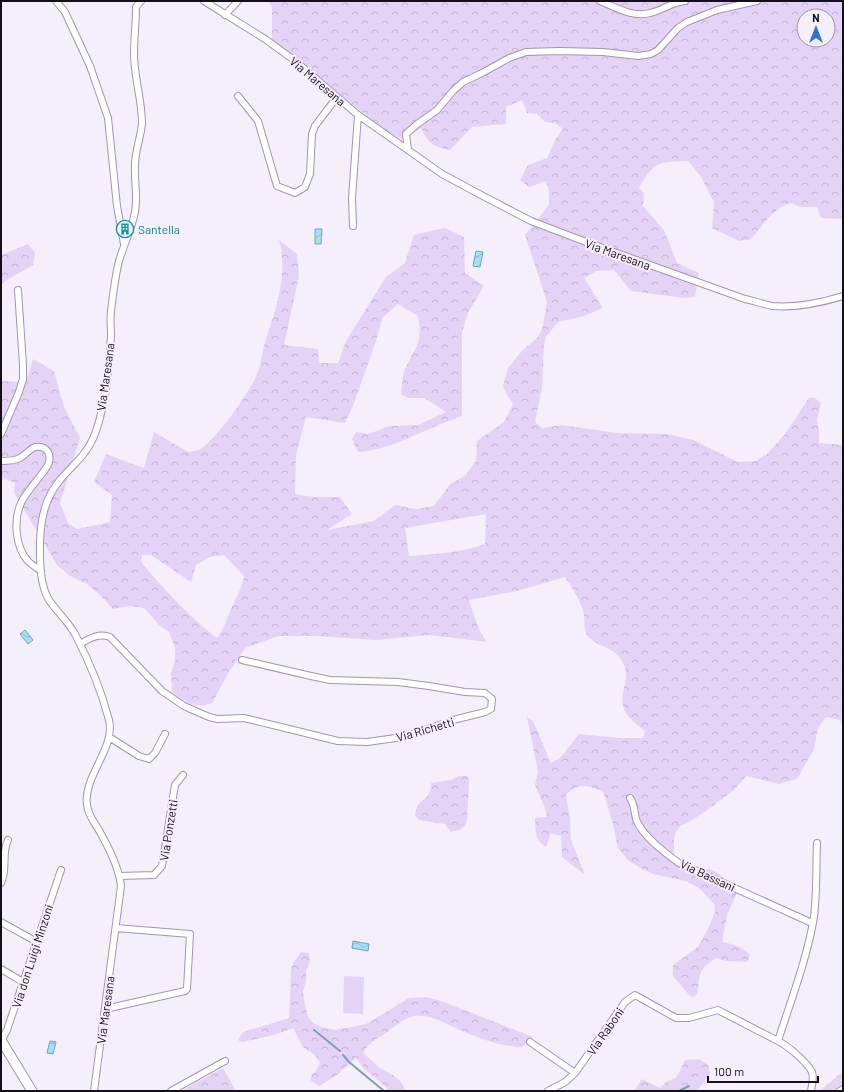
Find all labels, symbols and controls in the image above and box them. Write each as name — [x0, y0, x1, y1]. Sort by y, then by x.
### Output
north arrow — [796, 8, 836, 48]
text: N — [812, 11, 820, 24]
street label: Via Maresana — [287, 54, 349, 108]
building icon: Santella — [115, 219, 135, 239]
place label: Santella — [138, 222, 180, 236]
street label: Via Maresana — [583, 236, 653, 272]
street label: Via Maresana — [93, 342, 117, 412]
street label: Via Richetti — [394, 714, 456, 744]
street label: Via Ponzetti — [156, 798, 180, 862]
street label: Via Bassani — [678, 856, 738, 894]
street label: Via don Luigi Minzoni — [9, 902, 55, 1010]
street label: Via Maresana — [93, 975, 117, 1045]
street label: Via Raboni — [584, 1005, 626, 1057]
scale bar — [708, 1058, 818, 1084]
text: 100 m — [714, 1064, 744, 1078]

